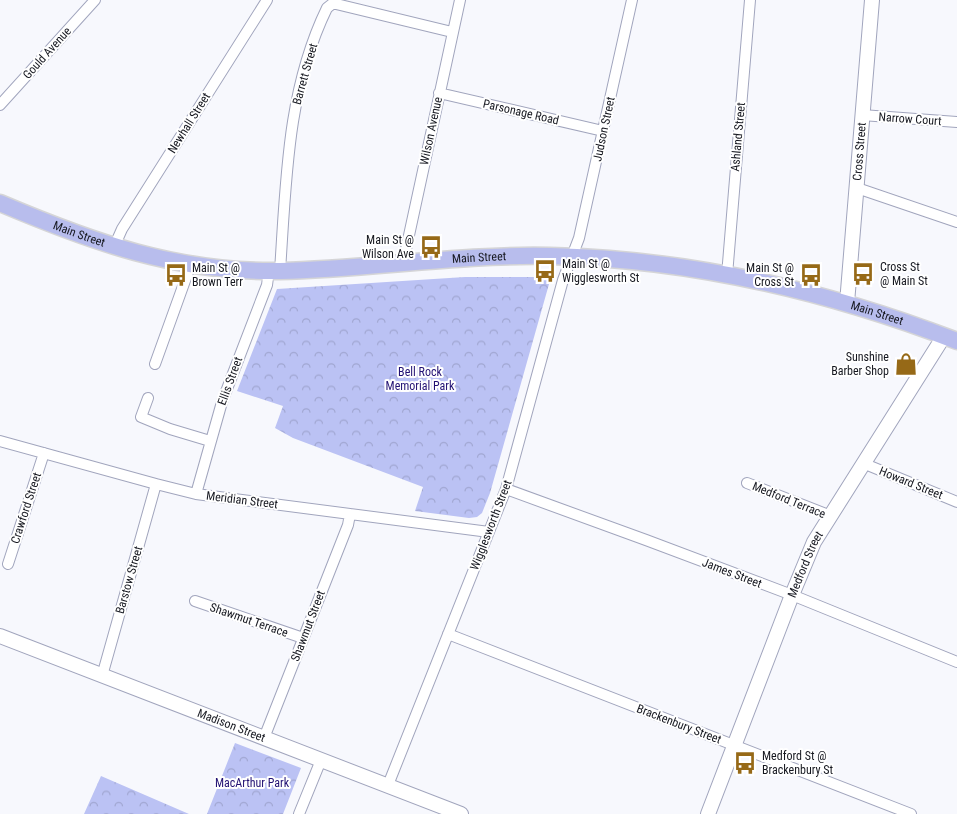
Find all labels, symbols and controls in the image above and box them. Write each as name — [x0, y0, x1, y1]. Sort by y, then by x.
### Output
street label: Gould Avenue — [20, 24, 74, 82]
street label: Barrett Street — [290, 41, 321, 106]
street label: Newhall Street — [165, 90, 213, 156]
street label: Wilson Avenue — [417, 95, 445, 166]
street label: Judson Street — [590, 95, 618, 163]
street label: Parsonage Road — [482, 96, 560, 128]
street label: Ashland Street — [728, 101, 748, 172]
street label: Narrow Court — [878, 110, 942, 128]
street label: Cross Street — [850, 121, 869, 181]
street label: Main Street — [51, 218, 107, 250]
place label: Main St @ Wilson Ave — [362, 233, 414, 261]
bus stop icon: Main St @ Wilson Ave — [418, 234, 444, 260]
street label: Main Street — [451, 249, 507, 266]
place label: Main St @ Wigglesworth St — [562, 257, 640, 285]
bus stop icon: Main St @ Wigglesworth St — [532, 258, 558, 284]
place label: Cross St @ Main St — [880, 260, 928, 288]
place label: Main St @ Brown Terr — [192, 261, 243, 289]
place label: Main St @ Cross St — [746, 261, 794, 289]
bus stop icon: Cross St @ Main St — [850, 261, 876, 287]
bus stop icon: Main St @ Brown Terr — [163, 262, 189, 288]
bus stop icon: Main St @ Cross St — [798, 262, 824, 288]
street label: Main Street — [849, 298, 905, 328]
place label: Sunshine Barber Shop — [831, 350, 889, 378]
shop icon: Sunshine Barber Shop — [893, 351, 919, 377]
street label: Ellis Street — [215, 354, 245, 407]
park label: Bell Rock Memorial Park — [386, 365, 455, 393]
street label: Howard Street — [877, 464, 945, 502]
street label: Crawford Street — [8, 470, 44, 545]
street label: Wigglesworth Street — [467, 477, 515, 572]
street label: Medford Terrace — [750, 479, 828, 521]
street label: Meridian Street — [205, 489, 279, 511]
street label: Medford Street — [785, 528, 826, 600]
street label: Barstow Street — [113, 544, 145, 615]
street label: James Street — [700, 555, 764, 591]
street label: Shawmut Street — [288, 588, 328, 663]
street label: Shawmut Terrace — [208, 600, 290, 640]
street label: Brackenbury Street — [635, 701, 724, 747]
street label: Madison Street — [195, 706, 268, 745]
place label: Medford St @ Brackenbury St — [762, 749, 833, 777]
bus stop icon: Medford St @ Brackenbury St — [732, 750, 758, 776]
park label: MacArthur Park — [215, 776, 290, 790]

